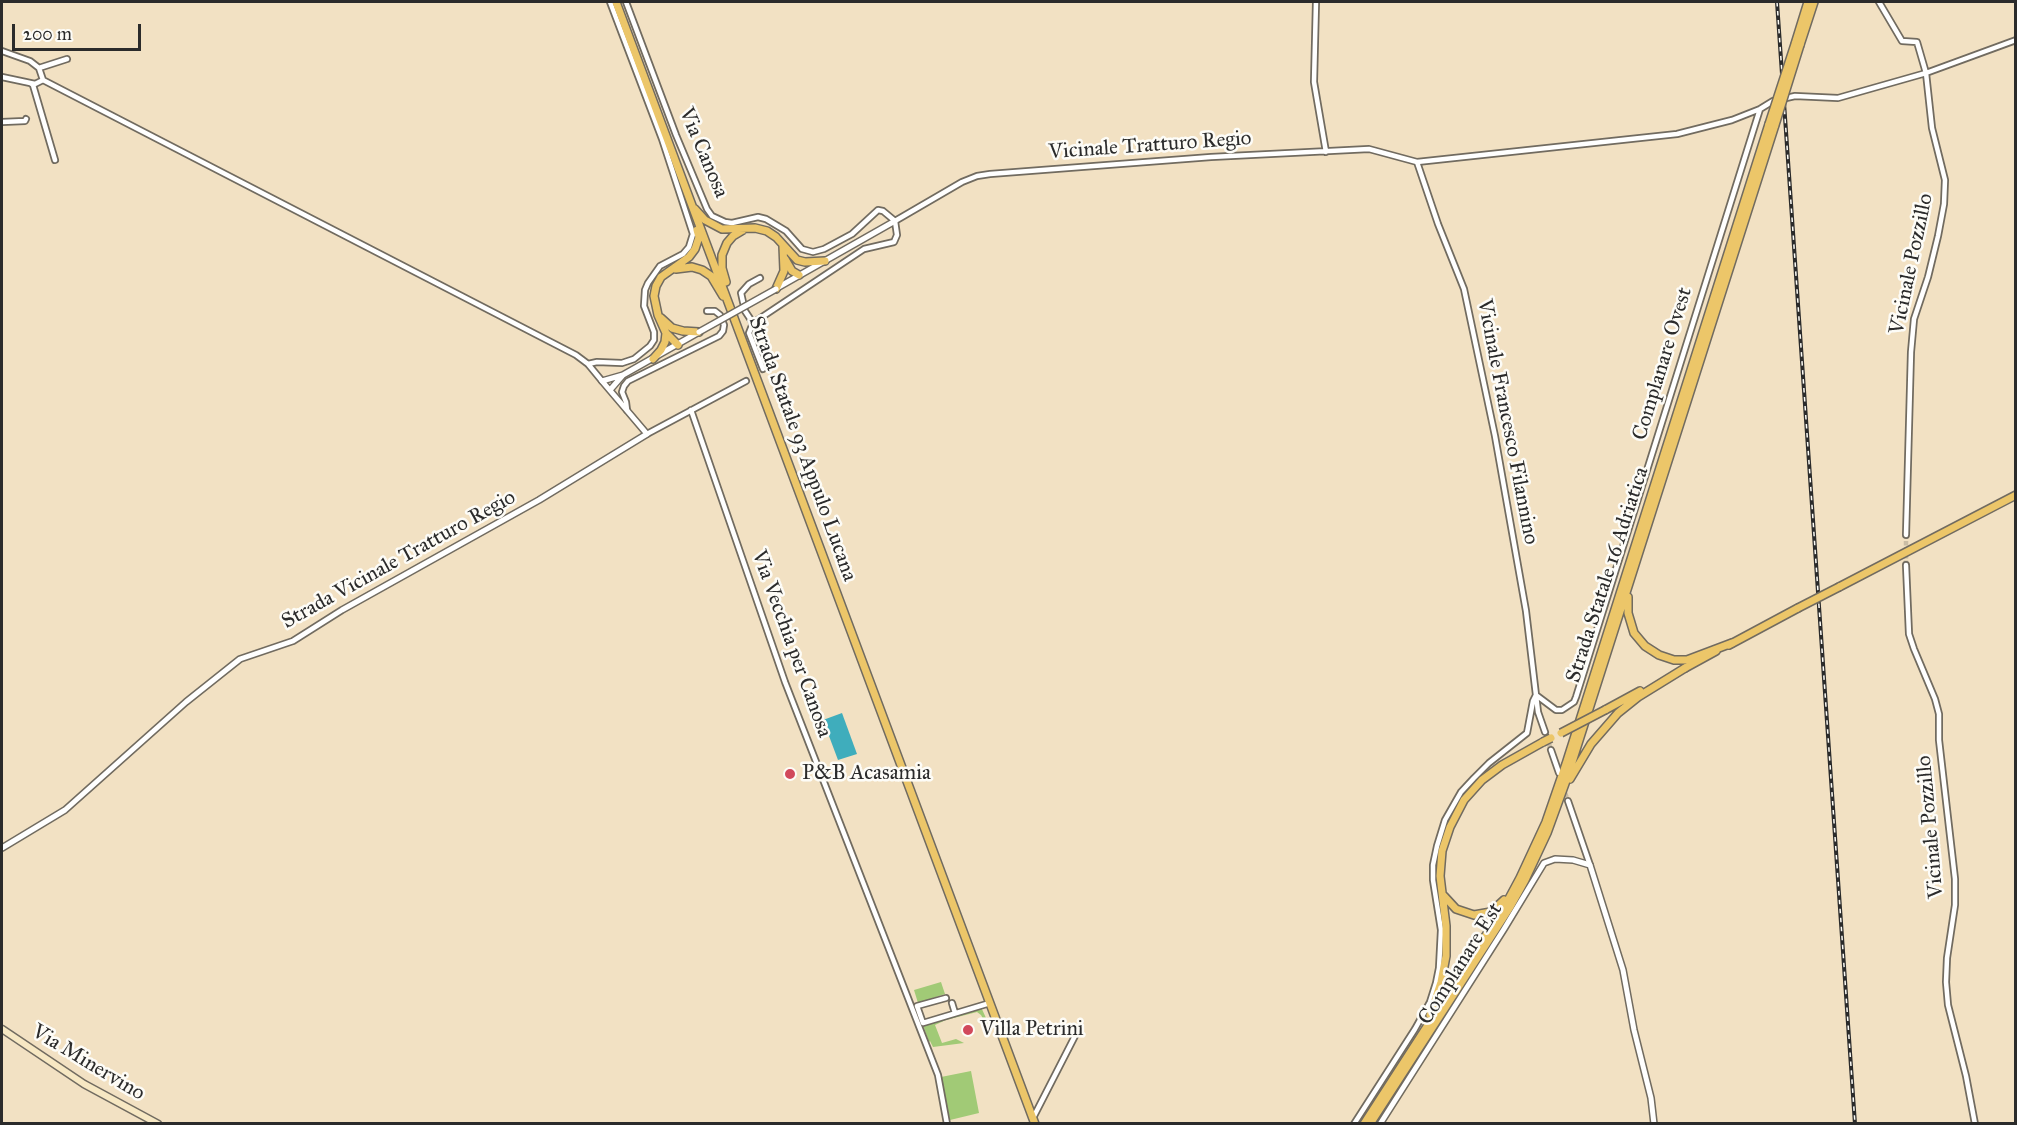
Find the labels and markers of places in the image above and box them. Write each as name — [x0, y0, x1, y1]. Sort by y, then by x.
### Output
place label: P&B Acasamia — [802, 761, 931, 787]
marker: P&B Acasamia — [783, 767, 797, 781]
place label: Villa Petrini — [980, 1017, 1084, 1043]
marker: Villa Petrini — [961, 1023, 975, 1037]

